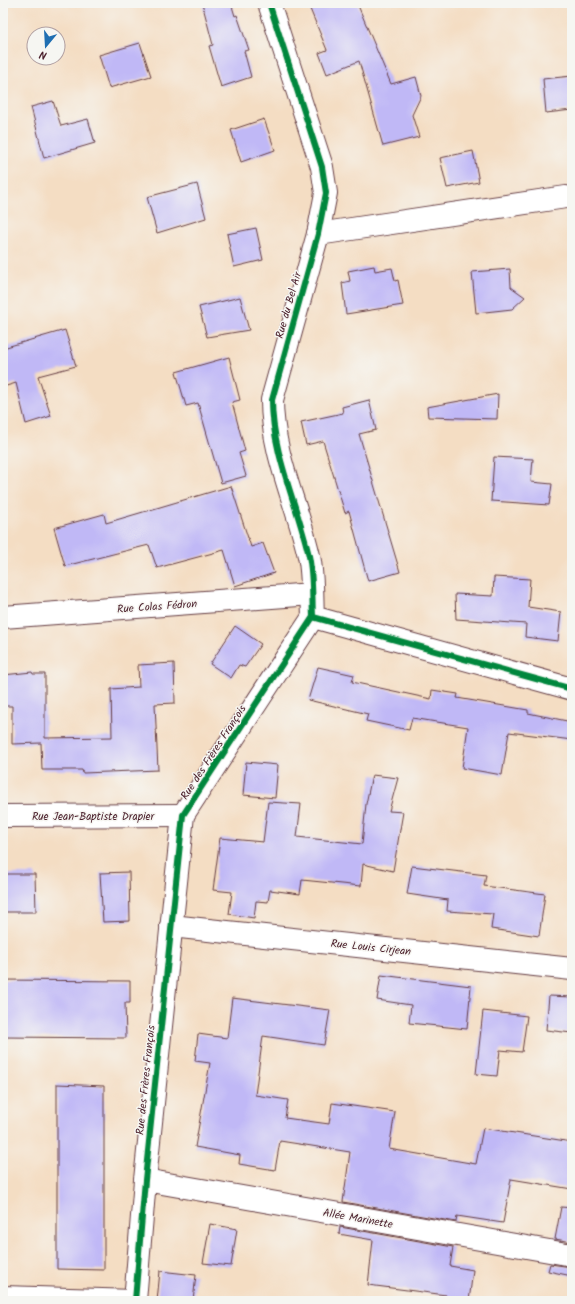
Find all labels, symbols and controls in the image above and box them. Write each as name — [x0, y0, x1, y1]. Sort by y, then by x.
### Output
north arrow — [26, 26, 66, 66]
text: N — [37, 45, 49, 64]
street label: Rue du Bel Air — [271, 269, 307, 341]
street label: Rue Colas Fédron — [116, 595, 198, 619]
street label: Rue des Frères François — [176, 701, 252, 804]
street label: Rue Jean-Baptiste Drapier — [32, 808, 155, 826]
street label: Rue Louis Cirjean — [330, 935, 412, 961]
street label: Rue des Frères François — [131, 1024, 161, 1136]
street label: Allée Marinette — [321, 1204, 394, 1234]

